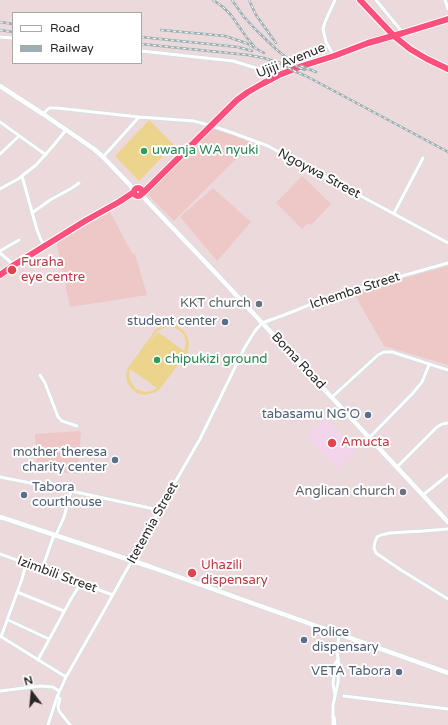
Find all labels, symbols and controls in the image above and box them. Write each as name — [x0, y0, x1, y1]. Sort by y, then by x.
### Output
legend — [12, 12, 142, 64]
text: Road — [50, 21, 80, 35]
street label: Ujiji Avenue — [254, 40, 328, 82]
text: Railway — [50, 41, 94, 55]
place label: uwanja WA nyuki — [152, 143, 259, 159]
marker: uwanja WA nyuki — [139, 146, 149, 156]
street label: Ngoywa Street — [275, 146, 363, 202]
place label: Furaha eye centre — [21, 255, 85, 286]
marker: Furaha eye centre — [6, 264, 18, 276]
street label: Ichemba Street — [308, 269, 402, 313]
place label: KKT church — [180, 296, 251, 312]
marker: KKT church — [254, 299, 264, 309]
place label: student center — [127, 314, 217, 330]
marker: student center — [220, 317, 230, 327]
street label: Boma Road — [268, 329, 328, 393]
place label: chipukizi ground — [165, 352, 268, 368]
marker: chipukizi ground — [152, 355, 162, 365]
place label: tabasamu NG'O — [262, 407, 360, 423]
marker: tabasamu NG'O — [363, 410, 373, 420]
place label: Amucta — [341, 435, 390, 451]
marker: Amucta — [326, 437, 338, 449]
place label: mother theresa charity center — [13, 445, 107, 476]
marker: mother theresa charity center — [110, 455, 120, 465]
street label: Itetemia Street — [124, 479, 182, 567]
place label: Tabora courthouse — [32, 480, 102, 511]
place label: Anglican church — [295, 484, 395, 500]
marker: Anglican church — [398, 487, 408, 497]
marker: Tabora courthouse — [19, 490, 29, 500]
street label: Izimbili Street — [15, 553, 99, 597]
place label: Uhazili dispensary — [201, 558, 268, 589]
marker: Uhazili dispensary — [186, 567, 198, 579]
place label: Police dispensary — [312, 625, 379, 656]
marker: Police dispensary — [299, 635, 309, 645]
place label: VETA Tabora — [311, 664, 391, 680]
marker: VETA Tabora — [394, 667, 404, 677]
north arrow — [12, 673, 52, 713]
text: N — [23, 674, 35, 688]

